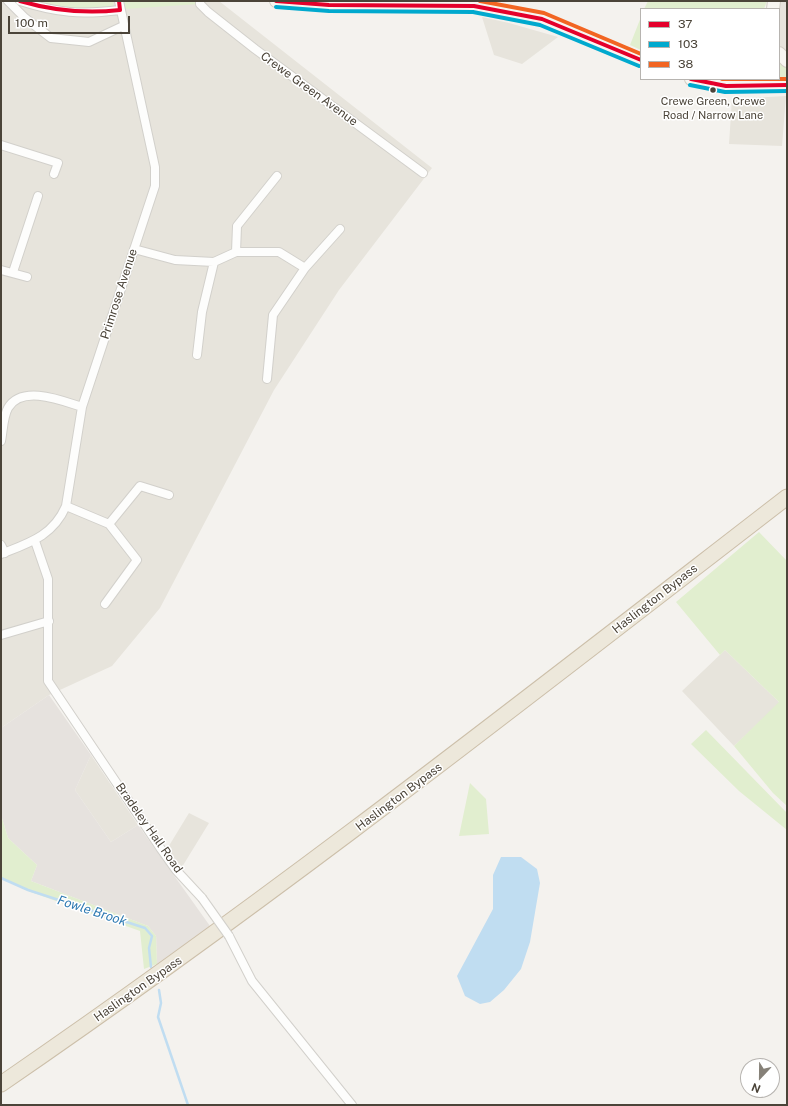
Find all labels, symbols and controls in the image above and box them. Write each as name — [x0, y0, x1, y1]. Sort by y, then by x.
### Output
scale bar — [10, 8, 132, 34]
legend — [640, 8, 780, 80]
text: 100 m — [15, 16, 48, 30]
text: 37 — [678, 17, 693, 31]
text: 103 — [678, 37, 698, 51]
street label: Crewe Green Avenue — [258, 49, 360, 129]
text: 38 — [678, 57, 693, 71]
marker: Crewe Green, Crewe Road / Narrow Lane — [708, 85, 718, 95]
place label: Crewe Green, Crewe Road / Narrow Lane — [661, 95, 765, 121]
street label: Primrose Avenue — [98, 247, 140, 341]
street label: Haslington Bypass — [610, 561, 700, 637]
street label: Haslington Bypass — [353, 760, 445, 834]
street label: Bradeley Hall Road — [112, 780, 186, 876]
water label: Fowle Brook — [55, 892, 129, 930]
street label: Haslington Bypass — [91, 953, 185, 1025]
north arrow — [740, 1058, 780, 1098]
text: N — [750, 1081, 762, 1095]

